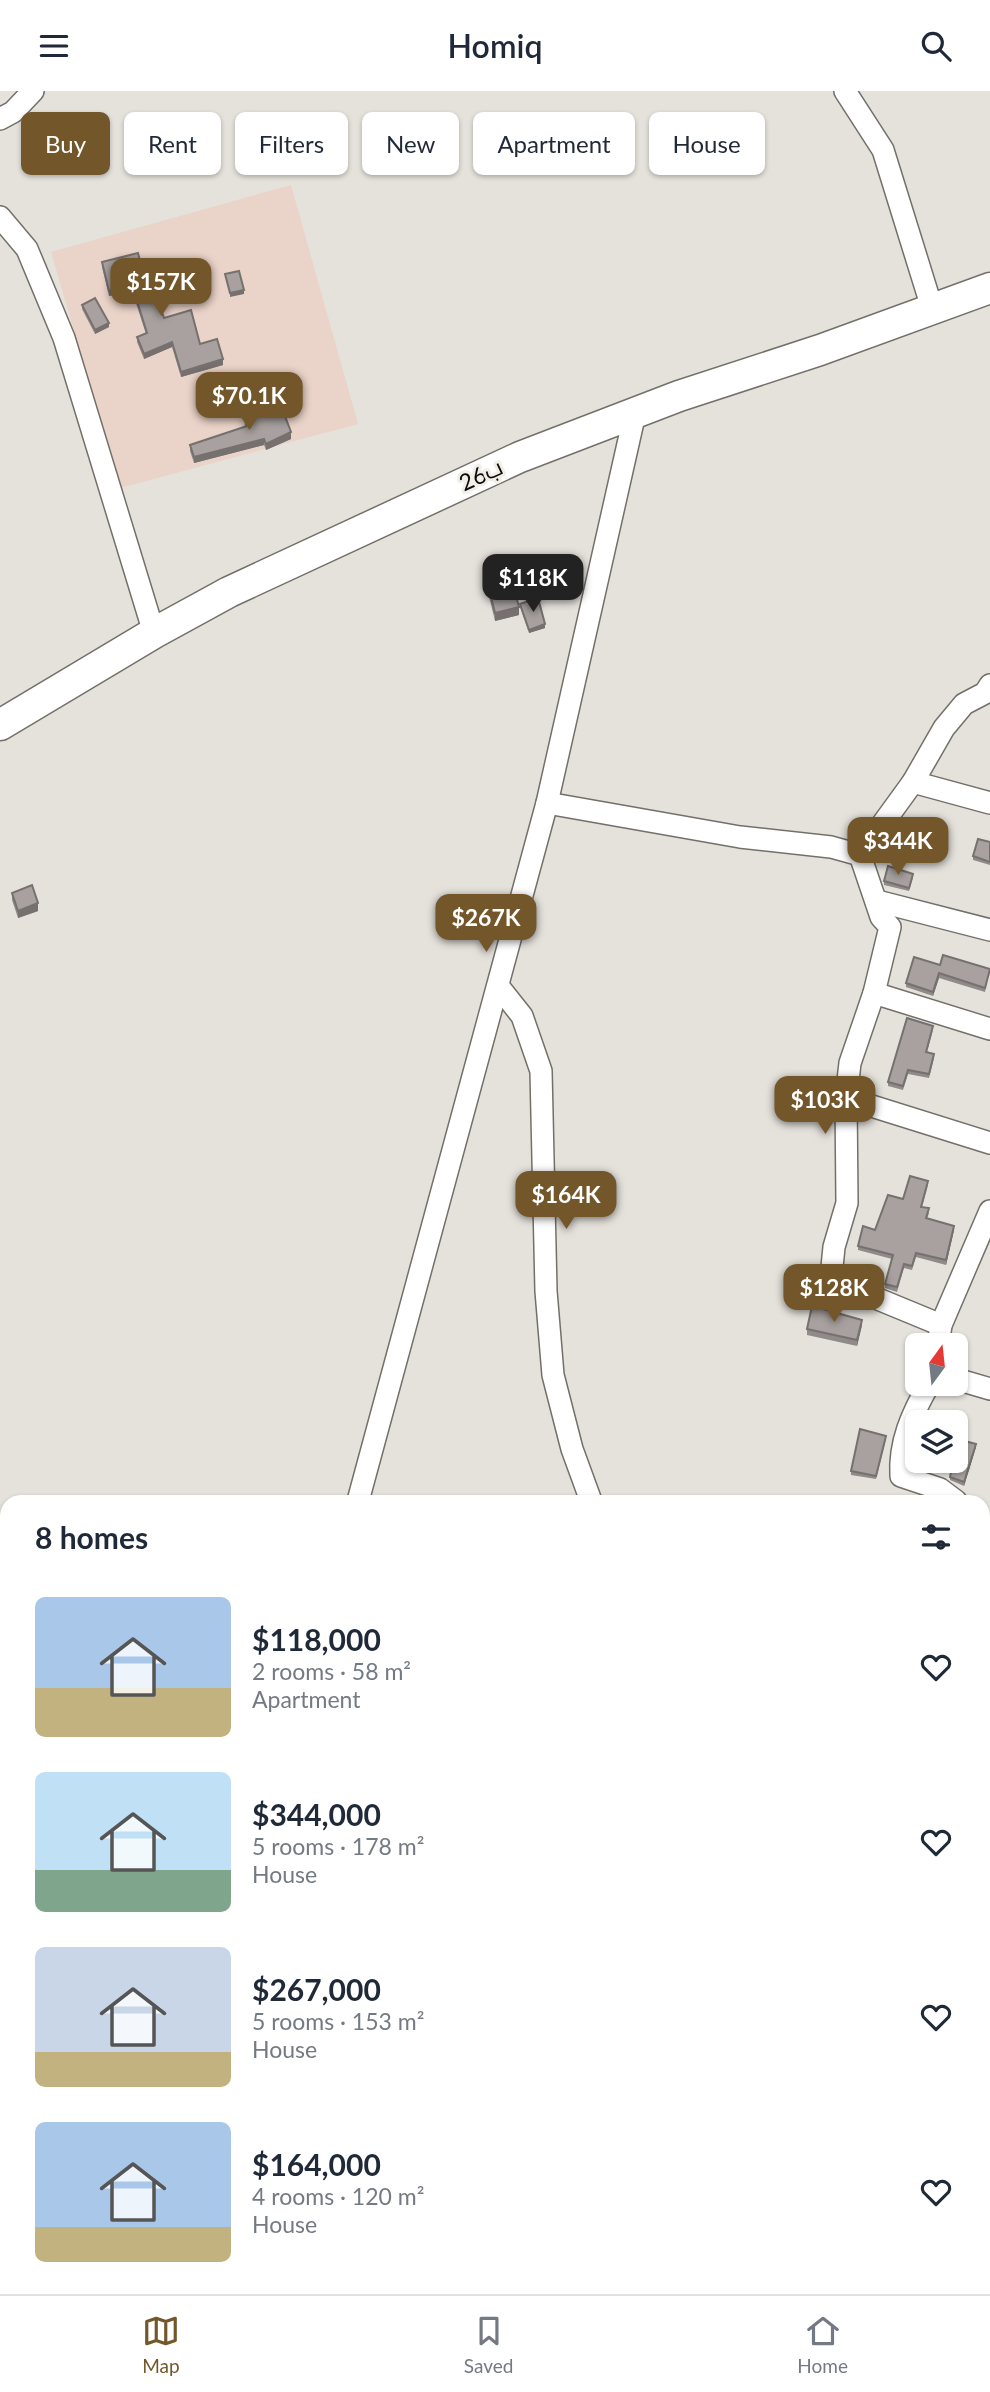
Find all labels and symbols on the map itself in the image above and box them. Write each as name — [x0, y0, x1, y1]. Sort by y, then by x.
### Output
pin: $157K — [112, 259, 210, 318]
pin: $70.1K — [192, 373, 306, 432]
street label: 26ب — [454, 452, 507, 496]
pin: $118K — [484, 554, 582, 614]
pin: $344K — [849, 817, 947, 877]
pin: $267K — [437, 895, 535, 954]
pin: $103K — [776, 1077, 874, 1136]
pin: $164K — [517, 1171, 615, 1231]
pin: $128K — [785, 1265, 883, 1324]
north arrow — [905, 1333, 968, 1397]

